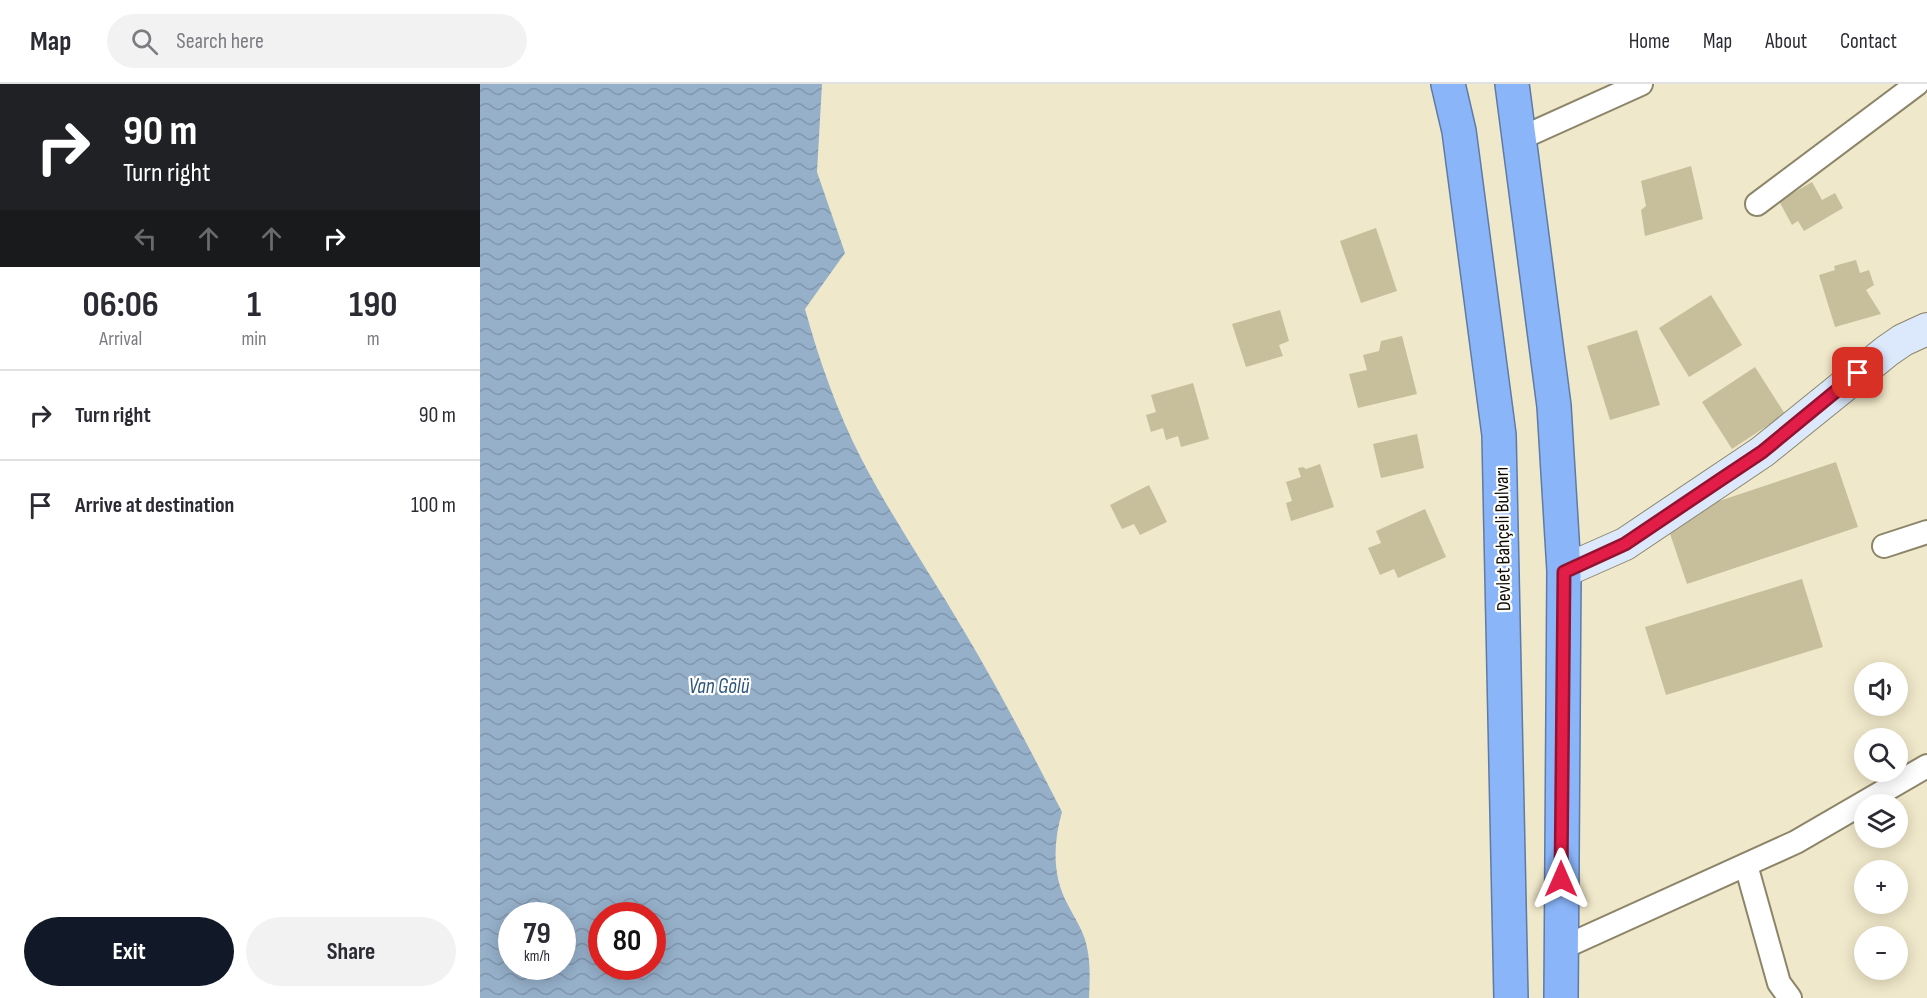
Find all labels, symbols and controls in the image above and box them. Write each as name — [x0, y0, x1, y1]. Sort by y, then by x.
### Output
search box — [107, 14, 527, 68]
text: Map — [30, 25, 71, 58]
icon: search — [128, 25, 161, 58]
text: Search here — [176, 28, 264, 55]
text: Home — [1629, 29, 1670, 54]
text: Map — [1703, 29, 1732, 54]
text: About — [1765, 29, 1807, 54]
text: Contact — [1840, 29, 1897, 54]
text: 90 m — [123, 106, 197, 157]
icon: right — [24, 108, 102, 186]
text: Turn right — [123, 157, 210, 189]
icon: left — [129, 222, 162, 255]
icon: ahead — [192, 222, 225, 255]
icon: ahead — [255, 222, 288, 255]
icon: right — [318, 222, 351, 255]
text: 06:06 — [83, 284, 159, 327]
text: 1 — [247, 284, 261, 327]
text: 190 — [349, 284, 397, 327]
text: Arrival — [99, 327, 142, 351]
text: min — [241, 327, 267, 351]
text: m — [367, 327, 380, 351]
pin — [1832, 347, 1883, 398]
icon: arrive — [1841, 356, 1874, 389]
icon: right — [24, 399, 57, 432]
text: Turn right — [75, 402, 151, 429]
text: 90 m — [419, 402, 456, 429]
street label: Devlet Bahçeli Bulvarı — [1490, 467, 1516, 611]
icon: arrive — [24, 489, 57, 522]
text: Arrive at destination — [75, 492, 234, 519]
text: 100 m — [411, 492, 456, 519]
map controls — [1854, 662, 1908, 980]
button: sound — [1854, 662, 1908, 716]
water label: Van Gölü — [689, 674, 750, 699]
button: search — [1854, 728, 1908, 782]
button: layers — [1854, 794, 1908, 848]
position arrow — [1529, 847, 1593, 911]
button: + — [1854, 860, 1908, 914]
speed limit sign: 80 — [588, 902, 666, 980]
text: 79 — [523, 916, 551, 952]
button: Exit — [24, 917, 234, 986]
button: Share — [246, 917, 456, 986]
button: − — [1854, 926, 1908, 980]
text: km/h — [524, 947, 550, 966]

